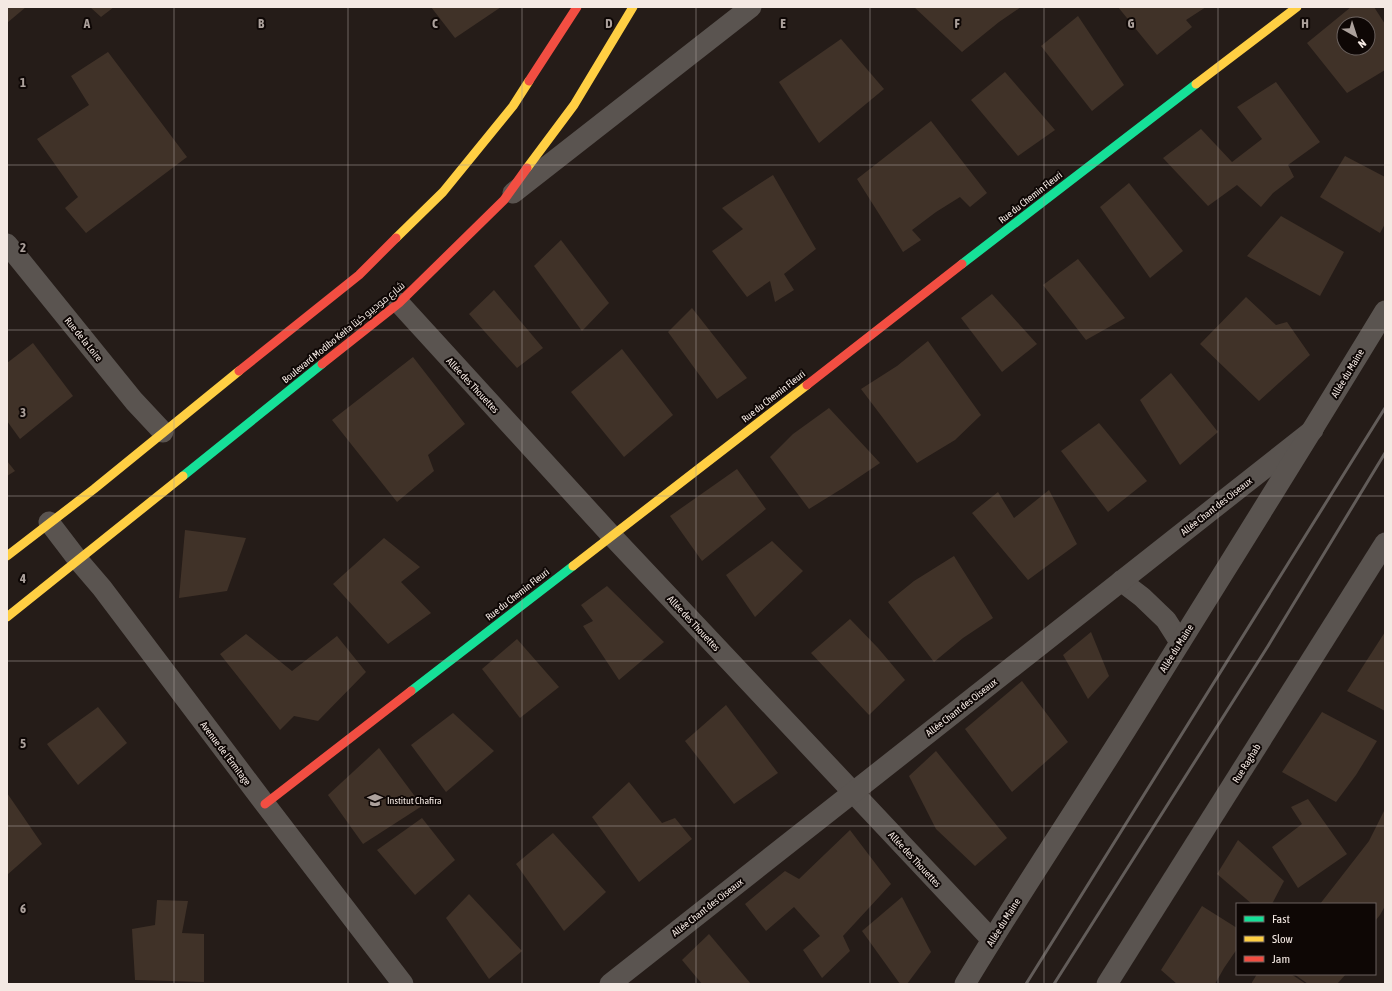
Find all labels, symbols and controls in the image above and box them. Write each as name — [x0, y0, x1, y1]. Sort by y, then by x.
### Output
text: A — [83, 16, 91, 31]
text: B — [258, 16, 265, 31]
text: C — [432, 16, 438, 31]
text: D — [605, 16, 613, 31]
text: E — [780, 16, 786, 31]
text: F — [954, 16, 960, 31]
text: G — [1128, 16, 1135, 31]
text: H — [1301, 16, 1309, 31]
north arrow — [1336, 16, 1376, 56]
text: N — [1356, 37, 1369, 50]
text: 1 — [20, 75, 26, 90]
street label: Rue du Chemin Fleuri — [996, 169, 1064, 226]
text: 2 — [20, 240, 26, 255]
street label: Boulevard Modibo Keita شارع موديبو كيتا — [280, 280, 407, 386]
street label: Rue de la Loire — [63, 315, 105, 364]
street label: Allée du Maine — [1329, 347, 1366, 399]
street label: Allée des Thouettes — [444, 355, 501, 416]
street label: Rue du Chemin Fleuri — [739, 368, 807, 425]
text: 3 — [20, 405, 26, 420]
street label: Allée Chant des Oiseaux — [1178, 475, 1254, 538]
street label: Rue du Chemin Fleuri — [483, 566, 551, 623]
text: 4 — [19, 571, 26, 586]
street label: Allée des Thouettes — [665, 593, 722, 654]
street label: Allée du Maine — [1157, 622, 1196, 674]
street label: Allée Chant des Oiseaux — [923, 676, 999, 739]
street label: Avenue de l'Ermitage — [198, 719, 253, 788]
text: 5 — [20, 736, 26, 751]
street label: Rue Raghab — [1230, 742, 1263, 785]
school or university icon: Institut Chafira — [366, 791, 384, 809]
place label: Institut Chafira — [387, 795, 442, 806]
street label: Allée des Thouettes — [886, 829, 943, 890]
street label: Allée Chant des Oiseaux — [669, 876, 745, 939]
street label: Allée du Maine — [984, 896, 1023, 948]
text: 6 — [20, 901, 26, 916]
legend — [1236, 903, 1376, 975]
text: Fast — [1272, 912, 1290, 926]
text: Slow — [1272, 932, 1293, 946]
text: Jam — [1272, 952, 1290, 966]

